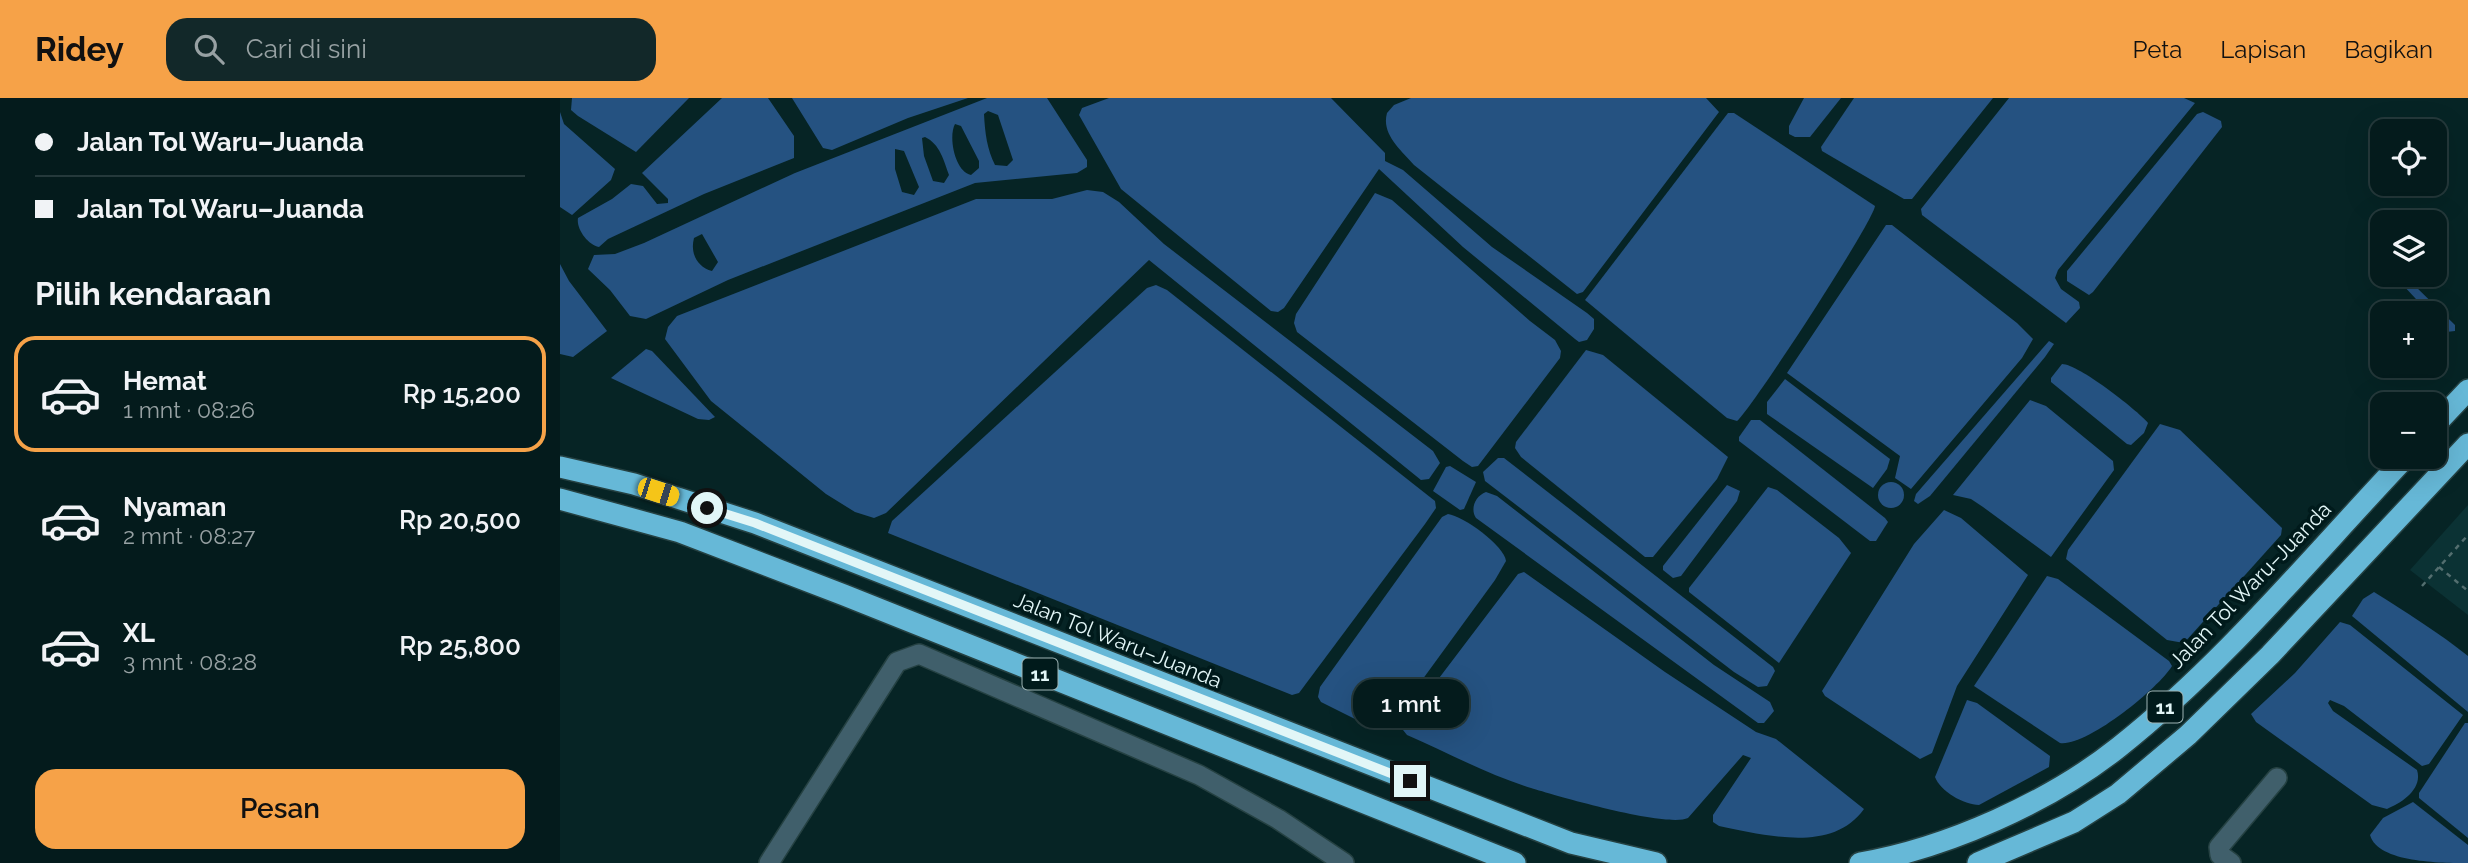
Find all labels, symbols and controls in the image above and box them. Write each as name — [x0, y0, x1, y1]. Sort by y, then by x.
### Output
search box — [166, 18, 656, 81]
text: Ridey — [35, 30, 124, 69]
icon: search — [190, 30, 228, 68]
text: Cari di sini — [246, 34, 367, 64]
text: Peta — [2133, 35, 2182, 64]
text: Lapisan — [2220, 35, 2306, 64]
text: Bagikan — [2344, 35, 2433, 64]
map controls — [2370, 119, 2447, 469]
button: locate — [2370, 119, 2447, 196]
text: Jalan Tol Waru–Juanda — [77, 127, 364, 157]
text: Jalan Tol Waru–Juanda — [77, 194, 364, 224]
button: layers — [2370, 210, 2447, 287]
text: Pilih kendaraan — [35, 275, 271, 312]
button: + — [2370, 301, 2447, 378]
icon: car — [39, 363, 102, 426]
text: Hemat — [123, 366, 207, 396]
text: Rp 15,200 — [403, 379, 521, 409]
button: − — [2370, 392, 2447, 469]
text: 1 mnt · 08:26 — [123, 396, 255, 423]
car — [635, 476, 682, 508]
icon: car — [39, 489, 102, 552]
text: Nyaman — [123, 492, 227, 522]
route start — [691, 492, 723, 524]
street label: Jalan Tol Waru–Juanda — [2164, 497, 2336, 673]
text: Rp 20,500 — [399, 505, 521, 535]
text: 2 mnt · 08:27 — [123, 522, 255, 549]
street label: Jalan Tol Waru–Juanda — [1010, 587, 1226, 693]
icon: car — [39, 615, 102, 678]
text: XL — [123, 618, 155, 648]
text: Rp 25,800 — [399, 631, 521, 661]
text: 3 mnt · 08:28 — [123, 648, 257, 675]
road number: 11 — [1022, 659, 1058, 690]
callout: 1 mnt — [1352, 680, 1468, 728]
text: 1 mnt — [1381, 690, 1441, 717]
road number: 11 — [2148, 692, 2182, 722]
route end — [1394, 765, 1426, 797]
button: Pesan — [35, 769, 525, 849]

